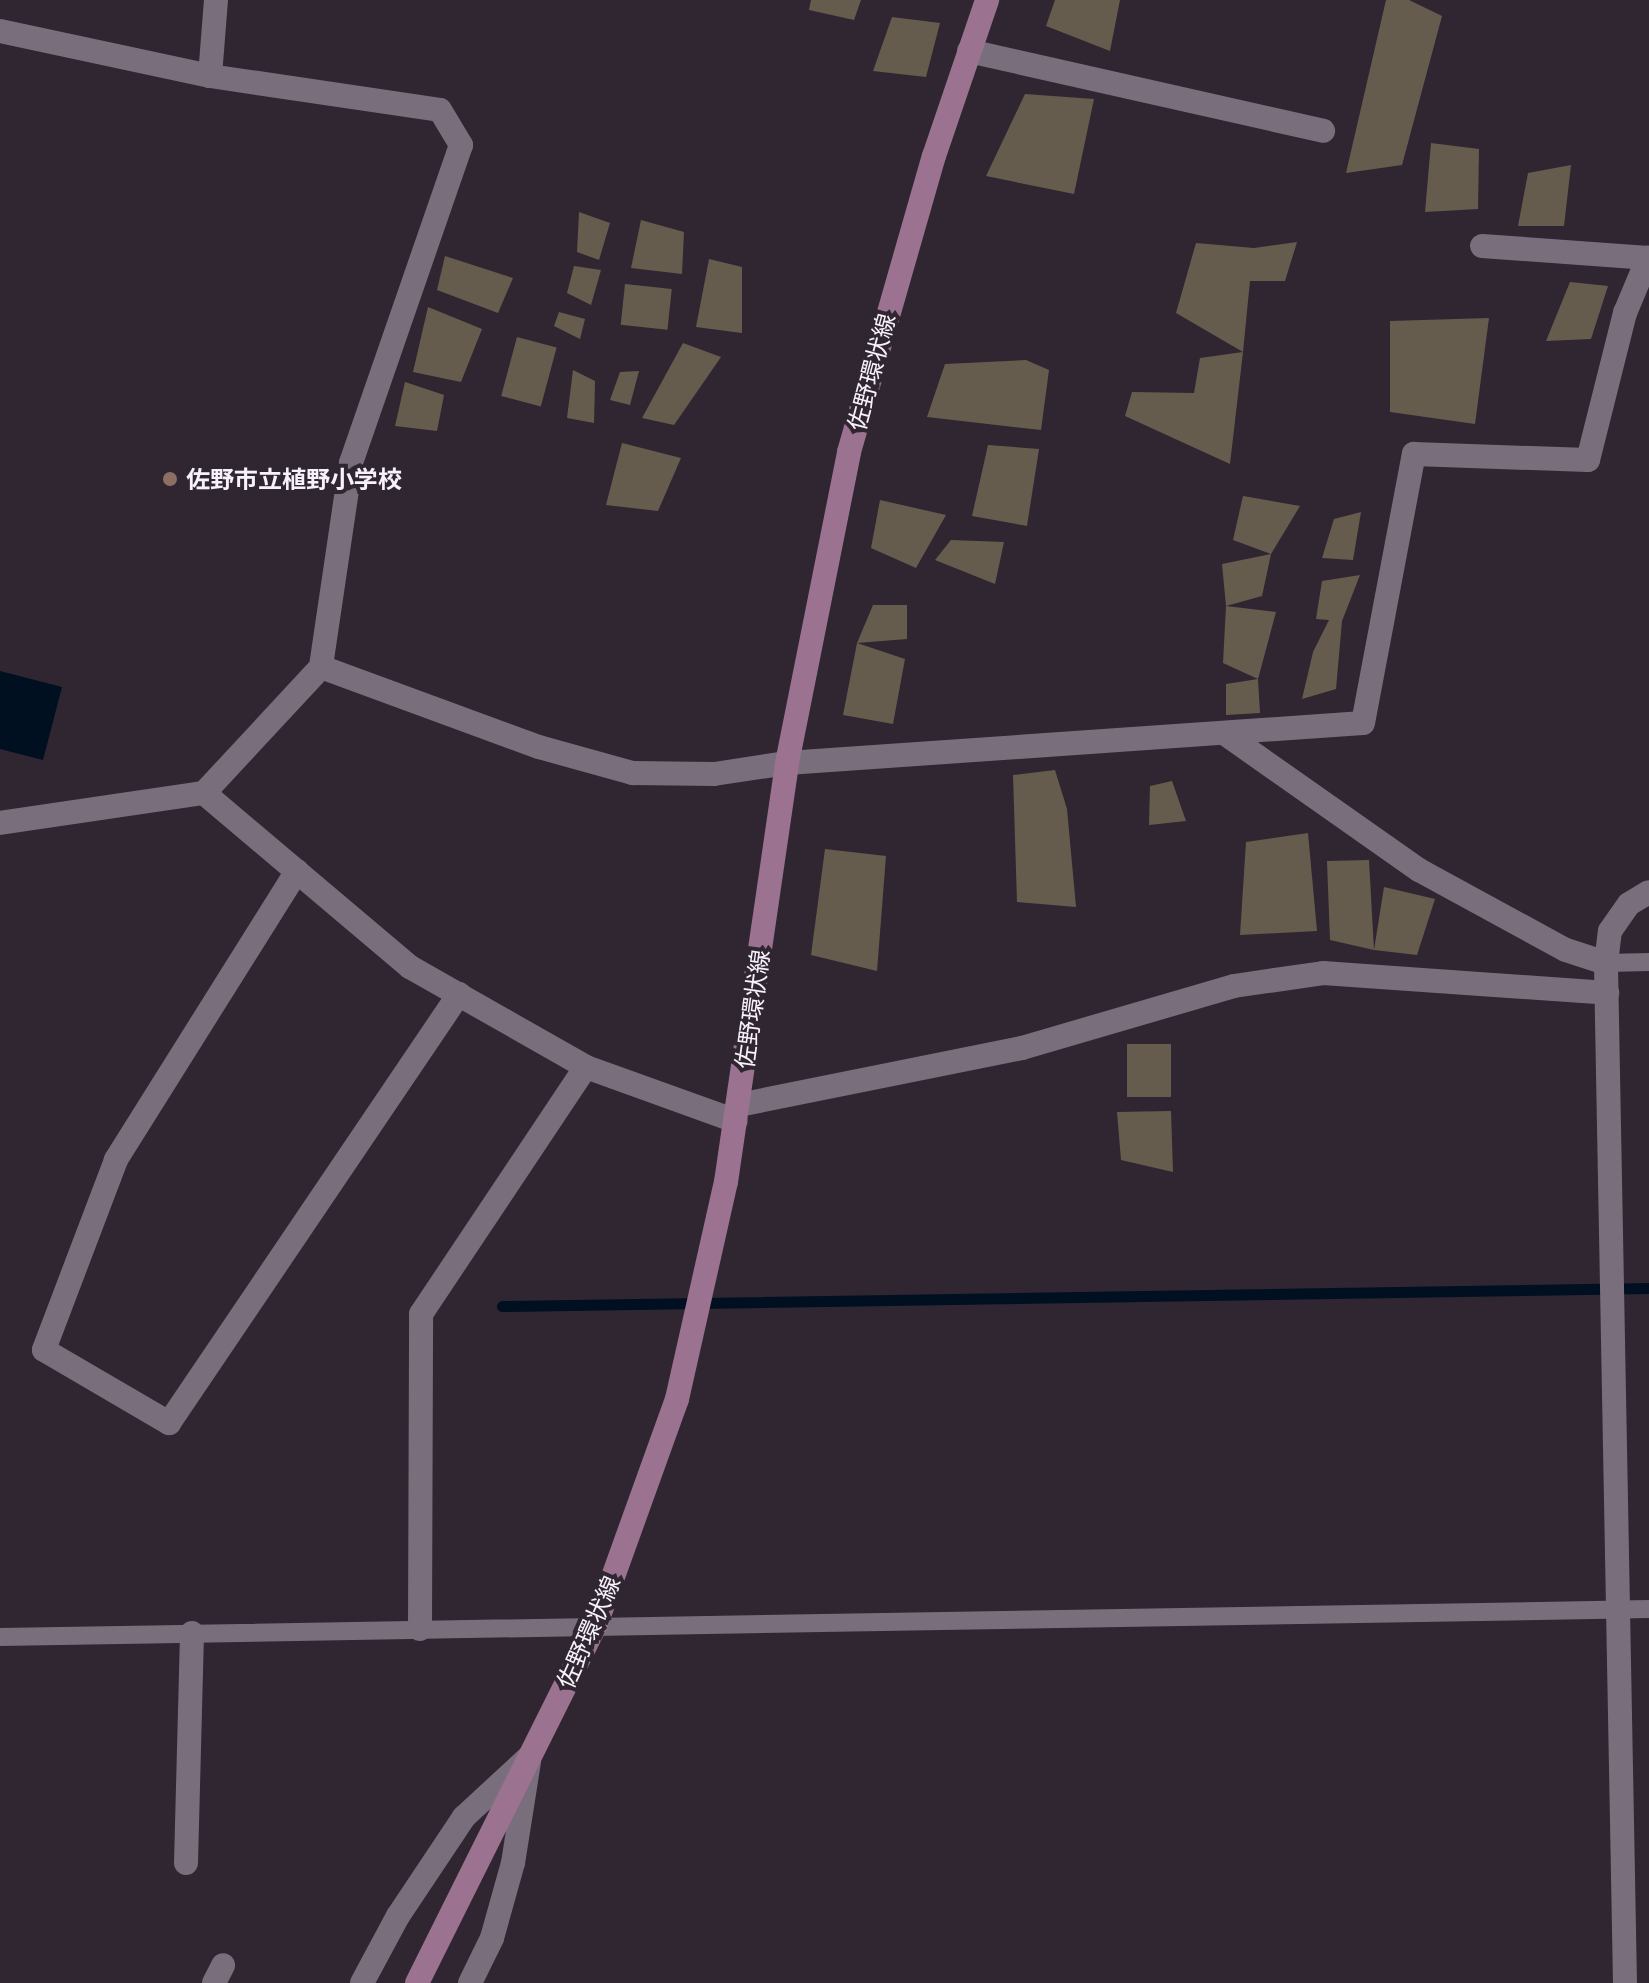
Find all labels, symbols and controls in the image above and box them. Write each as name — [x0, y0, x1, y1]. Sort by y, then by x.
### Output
street label: 佐野環状線 — [842, 310, 900, 434]
place label: 佐野市立植野小学校 — [186, 465, 402, 493]
marker: 佐野市立植野小学校 — [161, 470, 179, 488]
street label: 佐野環状線 — [729, 948, 775, 1070]
street label: 佐野環状線 — [550, 1571, 626, 1693]

